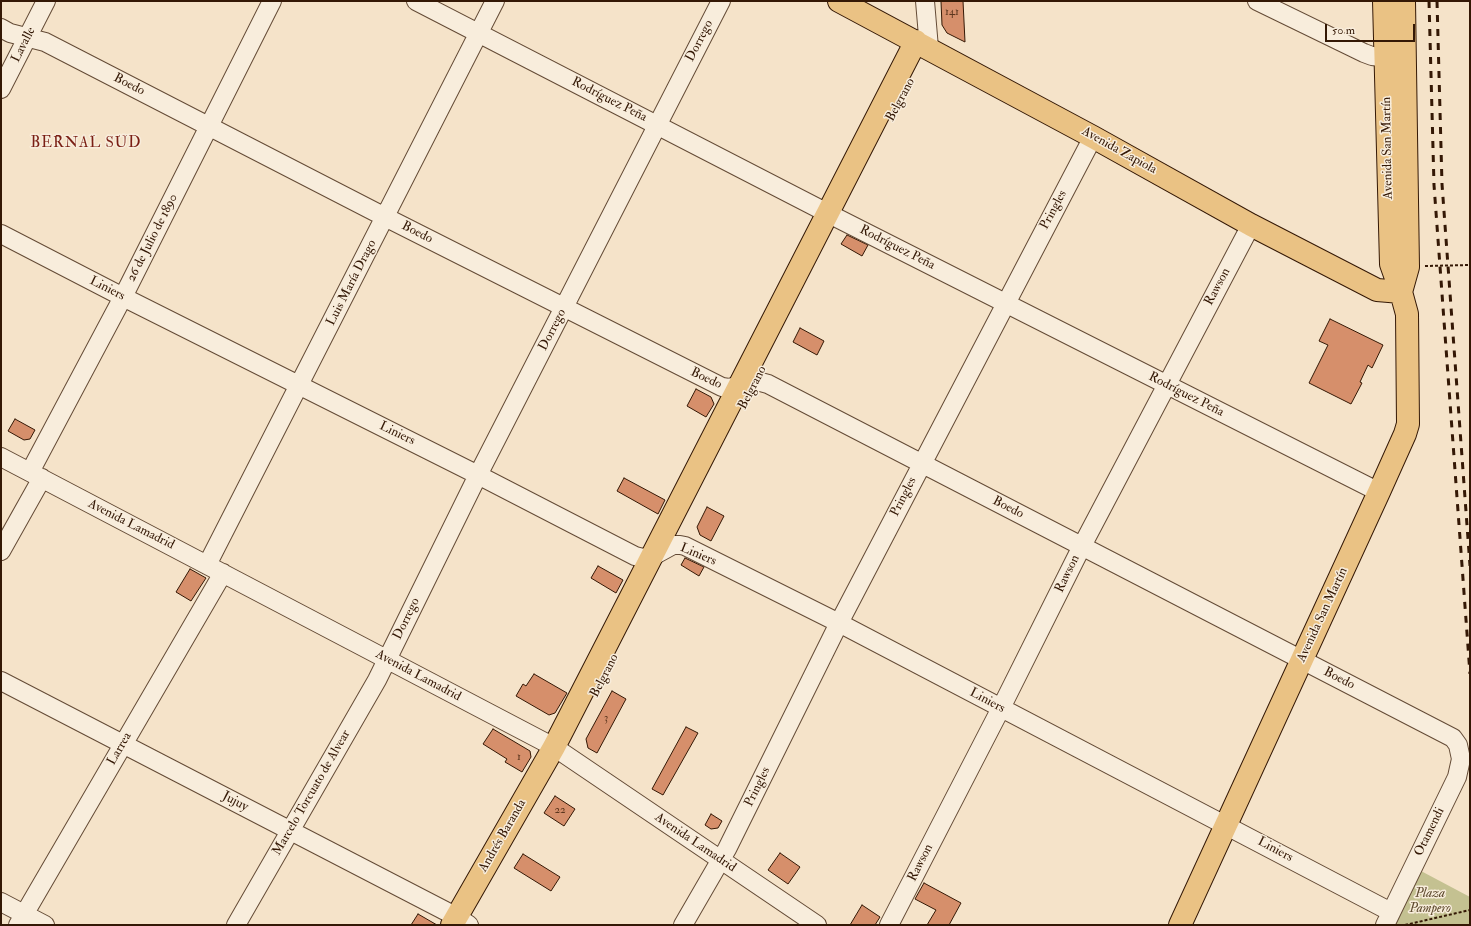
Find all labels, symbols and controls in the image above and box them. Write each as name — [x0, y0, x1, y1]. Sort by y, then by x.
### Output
house number: 141 — [945, 6, 959, 20]
scale bar — [1327, 16, 1417, 42]
street label: Dorrego — [683, 18, 717, 64]
text: 50 m — [1332, 23, 1355, 38]
street label: Lavalle — [9, 25, 39, 65]
street label: Boedo — [111, 71, 147, 99]
street label: Rodríguez Peña — [569, 74, 649, 126]
street label: Belgrano — [883, 76, 919, 124]
street label: Avenida San Martín — [1379, 97, 1397, 199]
street label: Avenida Zapiola — [1079, 124, 1159, 178]
district label: BERNAL SUD — [30, 135, 142, 153]
street label: Pringles — [1037, 188, 1071, 232]
street label: 26 de Julio de 1890 — [124, 191, 182, 285]
street label: Boedo — [399, 219, 435, 247]
street label: Rodríguez Peña — [857, 222, 937, 274]
street label: Luis María Drago — [324, 237, 380, 329]
street label: Rawson — [1202, 266, 1234, 308]
street label: Liniers — [87, 273, 127, 305]
street label: Dorrego — [536, 307, 570, 353]
street label: Belgrano — [735, 364, 771, 412]
street label: Boedo — [688, 365, 724, 393]
street label: Rodríguez Peña — [1146, 369, 1226, 421]
street label: Liniers — [377, 419, 417, 449]
street label: Pringles — [888, 475, 920, 519]
street label: Boedo — [990, 494, 1026, 522]
street label: Avenida Lamadrid — [85, 497, 177, 553]
street label: Liniers — [678, 540, 718, 570]
street label: Rawson — [1052, 553, 1084, 595]
street label: Avenida San Martín — [1294, 565, 1352, 665]
street label: Dorrego — [390, 596, 424, 642]
street label: Avenida Lamadrid — [373, 647, 463, 705]
street label: Belgrano — [587, 652, 623, 700]
street label: Boedo — [1321, 665, 1357, 693]
street label: Liniers — [967, 685, 1007, 717]
house number: 3 — [604, 712, 608, 726]
street label: Marcelo Torcuato de Alvear — [270, 727, 354, 859]
street label: Larrea — [104, 730, 136, 768]
house number: 1 — [517, 751, 521, 765]
street label: Pringles — [742, 765, 774, 809]
street label: Jujuy — [219, 789, 251, 815]
street label: Andrés Baranda — [476, 797, 530, 875]
house number: 22 — [554, 804, 566, 818]
street label: Otamendi — [1412, 805, 1448, 859]
street label: Avenida Lamadrid — [651, 810, 739, 876]
street label: Liniers — [1255, 834, 1295, 866]
street label: Rawson — [905, 842, 937, 884]
park label: Plaza Pampero — [1409, 886, 1451, 917]

